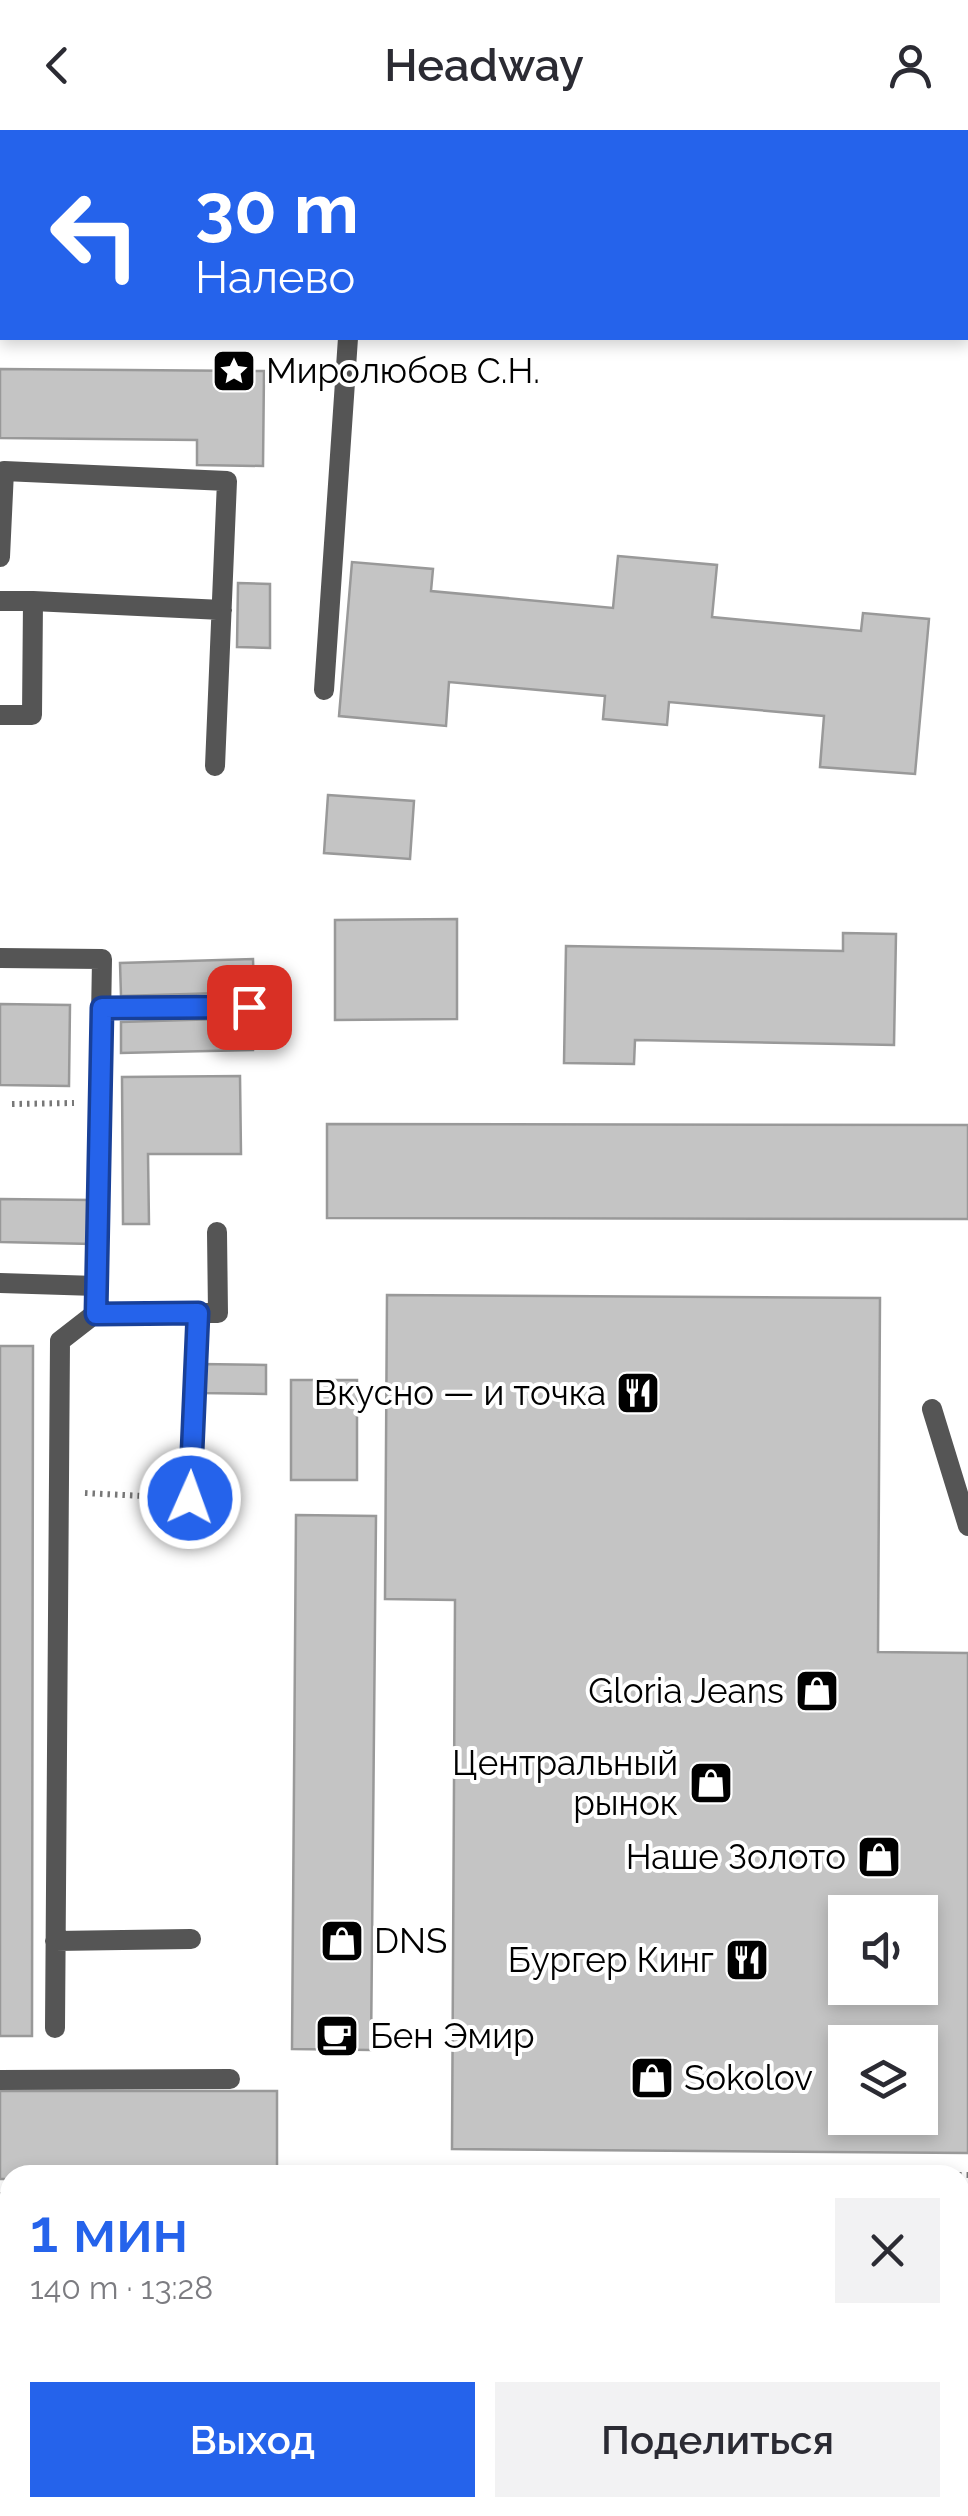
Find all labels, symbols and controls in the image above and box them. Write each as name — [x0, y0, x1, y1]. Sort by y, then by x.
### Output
icon: back — [30, 38, 85, 93]
icon: person — [883, 38, 938, 93]
text: Headway — [384, 39, 584, 92]
text: 30 m — [195, 167, 359, 249]
icon: left — [30, 170, 160, 300]
text: Налево — [195, 251, 355, 304]
place icon: Миролюбов С.Н. — [211, 348, 257, 394]
place label: Миролюбов С.Н. — [266, 350, 540, 391]
pin — [207, 965, 292, 1050]
icon: arrive — [222, 980, 277, 1035]
restaurant icon: Вкусно — и точка — [615, 1370, 661, 1416]
place label: Вкусно — и точка — [314, 1372, 606, 1413]
position arrow — [138, 1446, 242, 1550]
shop icon: Gloria Jeans — [794, 1668, 840, 1714]
place label: Gloria Jeans — [588, 1670, 784, 1711]
place label: Центральный рынок — [452, 1742, 678, 1823]
shop icon: Центральный рынок — [688, 1760, 734, 1806]
shop icon: Наше Золото — [856, 1834, 902, 1880]
place label: Наше Золото — [626, 1836, 846, 1877]
map controls — [828, 1895, 938, 2135]
button: sound — [828, 1895, 938, 2005]
shop icon: DNS — [319, 1918, 365, 1964]
place label: DNS — [374, 1920, 447, 1961]
restaurant icon: Бургер Кинг — [724, 1937, 770, 1983]
place label: Бургер Кинг — [508, 1939, 714, 1980]
cafe icon: Бен Эмир — [314, 2013, 360, 2059]
place label: Бен Эмир — [370, 2015, 535, 2056]
button: layers — [828, 2025, 938, 2135]
shop icon: Sokolov — [629, 2055, 675, 2101]
place label: Sokolov — [684, 2057, 813, 2098]
text: 1 мин — [30, 2196, 188, 2266]
button: close — [835, 2198, 940, 2303]
text: 140 m · 13:28 — [30, 2269, 213, 2306]
button: Выход — [30, 2382, 475, 2497]
button: Поделиться — [495, 2382, 940, 2497]

